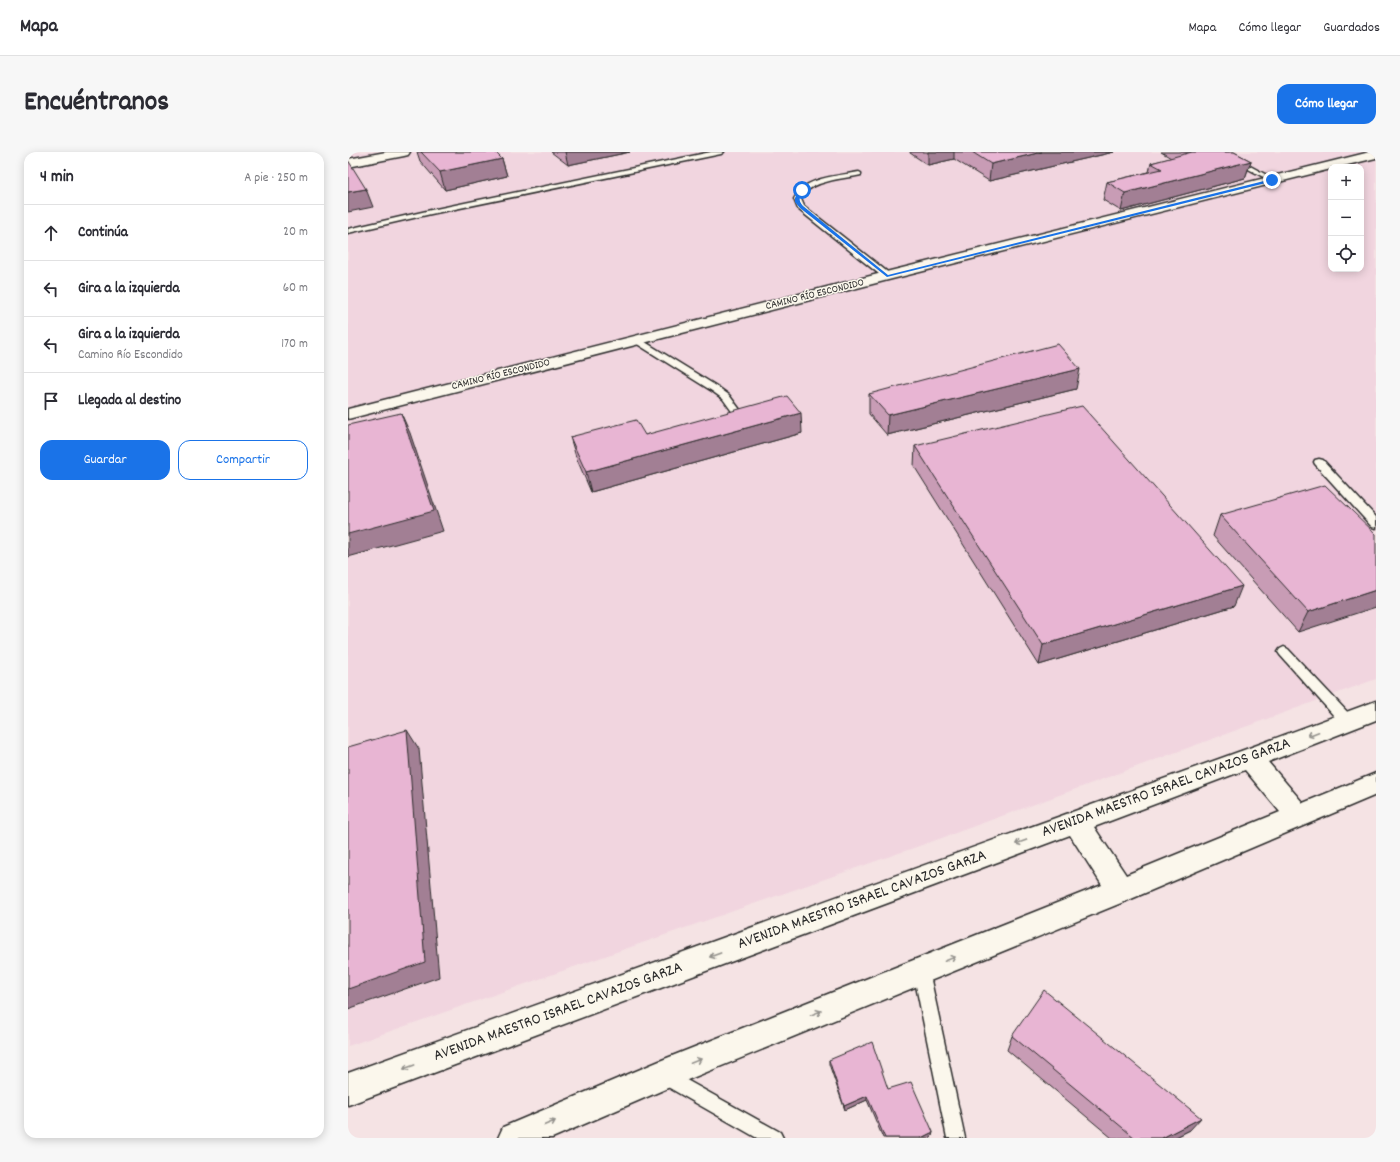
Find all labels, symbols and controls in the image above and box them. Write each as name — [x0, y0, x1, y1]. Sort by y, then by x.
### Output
text: Mapa — [20, 14, 58, 41]
text: Mapa — [1189, 18, 1216, 38]
text: Cómo llegar — [1238, 18, 1301, 38]
text: Guardados — [1323, 18, 1380, 38]
text: Encuéntranos — [24, 84, 169, 124]
button: Cómo llegar — [1277, 84, 1376, 124]
map controls — [1328, 164, 1364, 272]
button: + — [1328, 164, 1364, 200]
text: 4 min — [40, 166, 74, 190]
text: A pie · 250 m — [244, 169, 308, 188]
route end — [1263, 171, 1281, 189]
route start — [793, 181, 811, 199]
button: − — [1328, 200, 1364, 236]
icon: ahead — [40, 222, 62, 244]
text: Continúa — [78, 222, 128, 244]
text: 20 m — [283, 223, 308, 242]
button: locate — [1328, 236, 1364, 272]
street label: CAMINO RÍO ESCONDIDO — [764, 275, 866, 315]
icon: left — [40, 278, 62, 300]
text: Gira a la izquierda — [78, 278, 179, 300]
text: 60 m — [283, 279, 308, 298]
text: Gira a la izquierda — [78, 324, 179, 346]
icon: left — [40, 334, 62, 356]
text: 170 m — [281, 335, 308, 354]
text: Camino Río Escondido — [78, 346, 183, 365]
street label: CAMINO RÍO ESCONDIDO — [450, 355, 552, 395]
icon: arrive — [40, 390, 62, 412]
text: Llegada al destino — [78, 390, 181, 412]
button: Guardar — [40, 440, 170, 480]
button: Compartir — [178, 440, 308, 480]
one-way arrow — [1308, 730, 1320, 738]
street label: AVENIDA MAESTRO ISRAEL CAVAZOS GARZA — [1038, 732, 1294, 844]
one-way arrow — [1015, 839, 1027, 847]
street label: AVENIDA MAESTRO ISRAEL CAVAZOS GARZA — [734, 844, 990, 956]
one-way arrow — [709, 951, 721, 959]
one-way arrow — [943, 955, 955, 962]
street label: AVENIDA MAESTRO ISRAEL CAVAZOS GARZA — [430, 956, 686, 1068]
one-way arrow — [810, 1008, 822, 1016]
one-way arrow — [689, 1057, 701, 1065]
one-way arrow — [403, 1063, 415, 1071]
one-way arrow — [544, 1118, 556, 1126]

